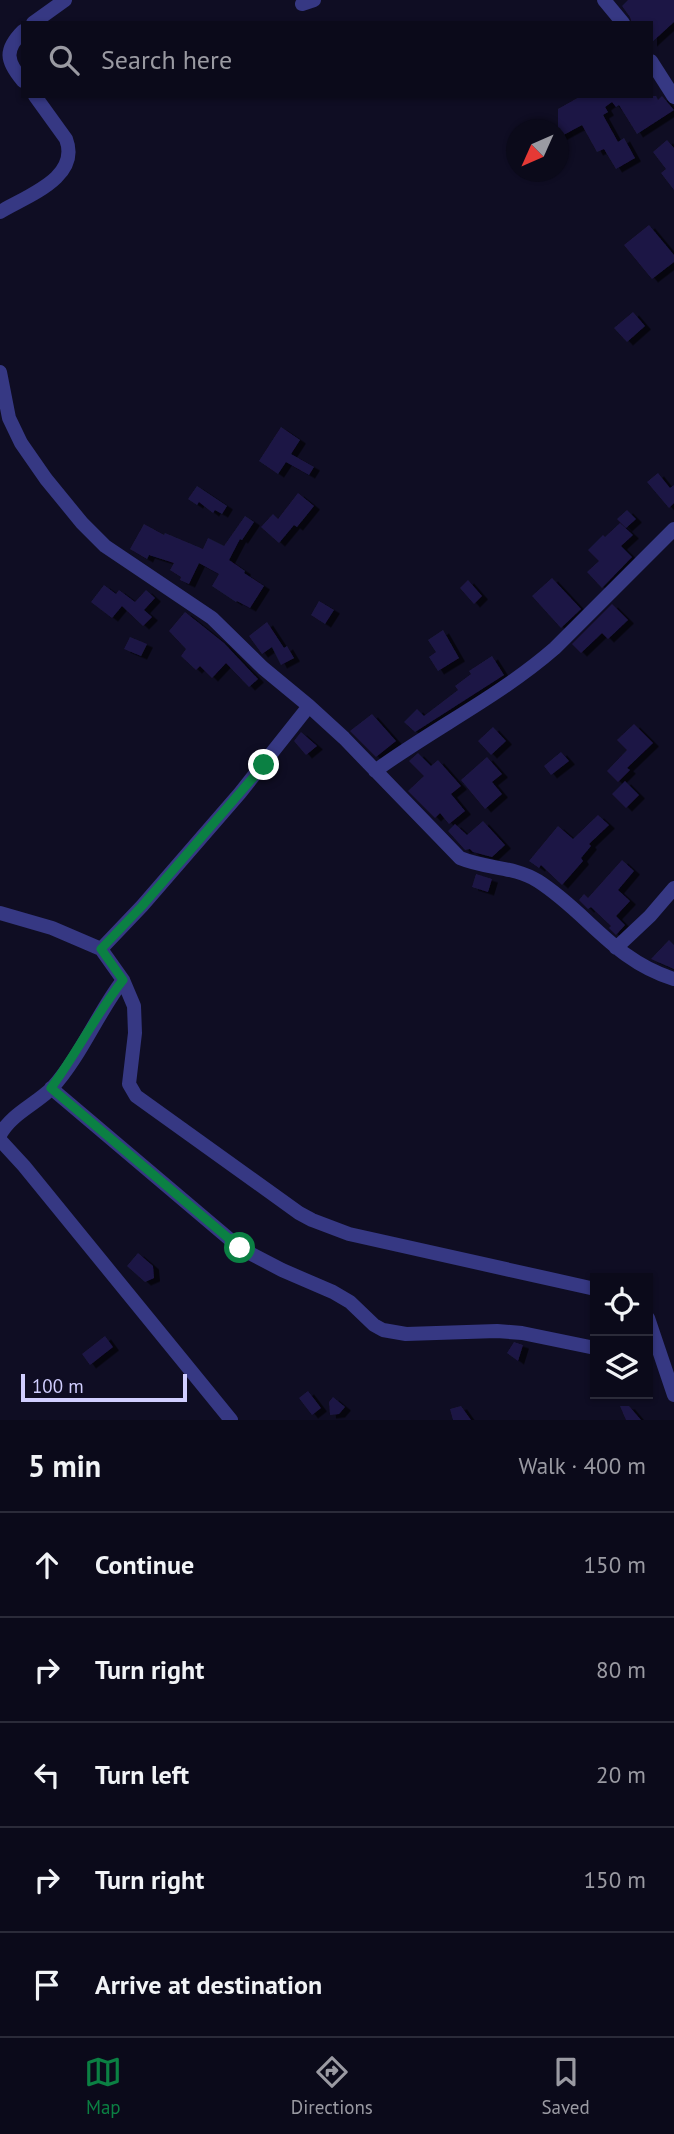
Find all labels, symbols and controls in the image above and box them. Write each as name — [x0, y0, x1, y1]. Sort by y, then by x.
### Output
search box — [21, 21, 653, 98]
icon: search — [45, 41, 83, 79]
text: Search here — [101, 43, 232, 76]
north arrow — [506, 119, 569, 182]
route end — [248, 749, 279, 780]
route start — [224, 1232, 255, 1263]
map controls — [590, 1273, 653, 1399]
button: locate — [590, 1273, 653, 1336]
button: layers — [590, 1336, 653, 1399]
scale bar — [21, 1371, 187, 1403]
text: 100 m — [32, 1374, 84, 1398]
text: 5 min — [28, 1446, 101, 1485]
text: Walk · 400 m — [519, 1451, 646, 1480]
icon: ahead — [28, 1546, 66, 1584]
text: Continue — [95, 1548, 194, 1581]
text: 150 m — [584, 1550, 646, 1579]
icon: right — [28, 1651, 66, 1689]
text: Turn right — [95, 1653, 204, 1686]
text: 80 m — [596, 1655, 646, 1684]
icon: left — [28, 1756, 66, 1794]
text: Turn left — [95, 1758, 189, 1791]
text: 20 m — [596, 1760, 646, 1789]
icon: right — [28, 1861, 66, 1899]
text: Turn right — [95, 1863, 204, 1896]
text: 150 m — [584, 1865, 646, 1894]
icon: arrive — [28, 1966, 66, 2004]
text: Arrive at destination — [95, 1968, 322, 2001]
tab: Map — [84, 2053, 122, 2119]
tab: Directions — [291, 2053, 373, 2119]
tab: Saved — [541, 2053, 590, 2119]

